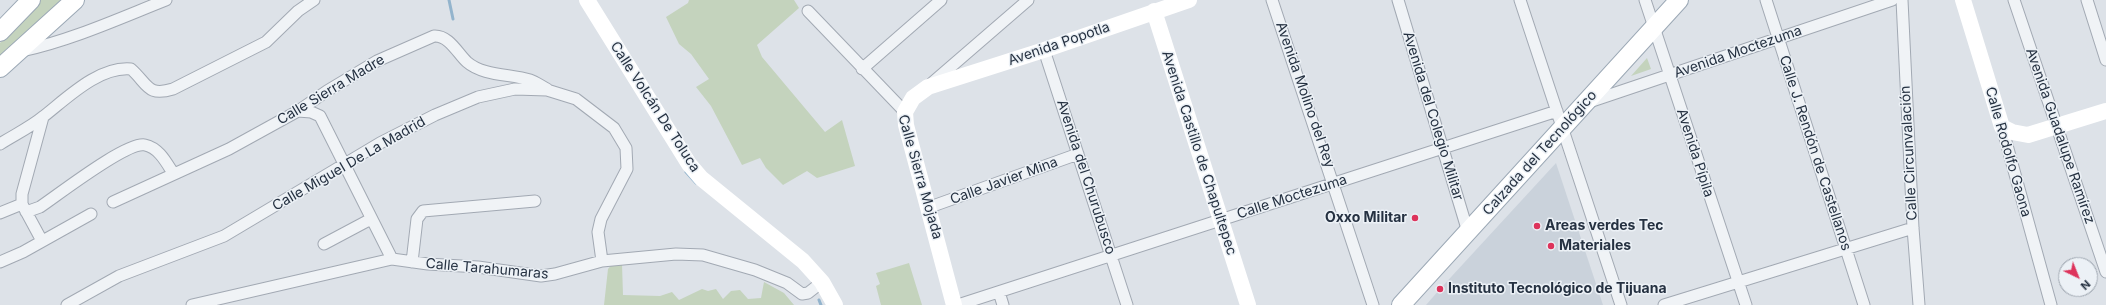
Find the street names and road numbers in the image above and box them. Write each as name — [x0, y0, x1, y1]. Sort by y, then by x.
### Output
street label: Avenida Popotla — [1006, 19, 1112, 69]
street label: Avenida Molino del Rey — [1272, 20, 1338, 170]
street label: Avenida Moctezuma — [1672, 22, 1804, 82]
street label: Avenida del Colegio Militar — [1399, 30, 1467, 202]
street label: Calle Volcán De Toluca — [607, 39, 703, 175]
street label: Avenida Guadalupe Ramírez — [2022, 46, 2098, 226]
street label: Avenida Castillo de Chapultepec — [1158, 49, 1240, 257]
street label: Calle Sierra Madre — [274, 51, 388, 129]
street label: Calle J. Rendón de Castellanos — [1775, 53, 1855, 253]
street label: Calle Circunvalación — [1897, 85, 1921, 221]
street label: Calle Rodolfo Gaona — [1981, 85, 2035, 219]
street label: Calzada del Tecnológico — [1479, 87, 1601, 219]
street label: Avenida del Churubusco — [1053, 98, 1119, 256]
street label: Avenida Pípila — [1673, 107, 1717, 199]
street label: Calle Miguel De La Madrid — [270, 113, 428, 215]
street label: Calle Sierra Mojada — [894, 113, 946, 241]
street label: Calle Javier Mina — [948, 154, 1060, 208]
street label: Calle Moctezuma — [1235, 171, 1349, 223]
street label: Calle Tarahumaras — [425, 255, 549, 283]

